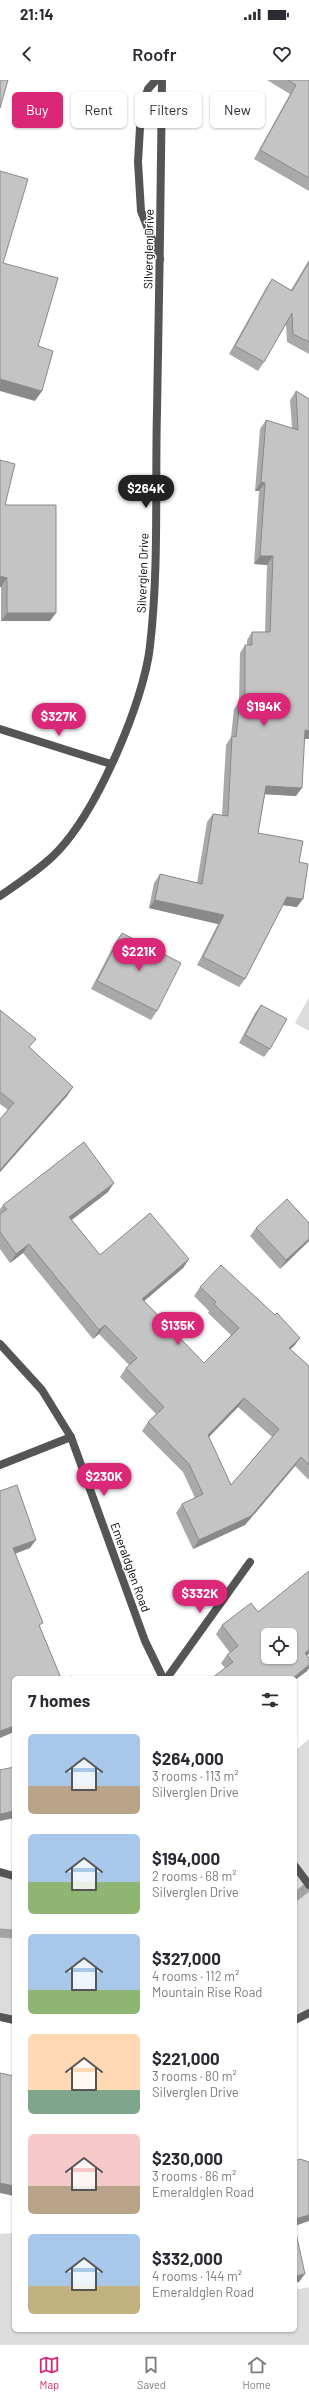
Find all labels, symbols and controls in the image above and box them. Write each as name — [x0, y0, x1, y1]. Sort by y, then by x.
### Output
text: 21:14 — [20, 5, 53, 23]
icon: back — [16, 43, 38, 65]
text: Roofr — [132, 43, 177, 65]
icon: heart — [271, 43, 293, 65]
chip: Buy — [12, 92, 63, 128]
chip: Rent — [71, 92, 127, 128]
chip: Filters — [135, 92, 202, 128]
chip: New — [210, 92, 265, 128]
street label: Silverglen Drive — [140, 209, 156, 289]
pin: $264K — [118, 475, 174, 509]
text: $264K — [127, 480, 165, 496]
street label: Silverglen Drive — [134, 533, 150, 613]
pin: $194K — [236, 693, 292, 727]
text: $194K — [247, 698, 281, 714]
pin: $327K — [31, 703, 87, 737]
text: $327K — [41, 708, 77, 724]
pin: $221K — [111, 938, 167, 972]
text: $221K — [122, 943, 156, 959]
pin: $135K — [150, 1312, 206, 1346]
text: $135K — [161, 1317, 195, 1333]
pin: $230K — [76, 1463, 132, 1497]
text: $230K — [85, 1468, 123, 1484]
street label: Emeraldglen Road — [108, 1520, 154, 1614]
pin: $332K — [172, 1580, 228, 1614]
text: $332K — [182, 1585, 218, 1601]
map controls — [261, 1628, 297, 1664]
button: locate — [261, 1628, 297, 1664]
icon: filters — [259, 1689, 281, 1711]
text: 7 homes — [28, 1690, 90, 1710]
text: $264,000 — [152, 1748, 224, 1768]
icon: home — [60, 1750, 108, 1798]
text: 3 rooms · 113 m² — [152, 1768, 239, 1784]
text: Silverglen Drive — [152, 1784, 239, 1800]
text: $194,000 — [152, 1848, 220, 1868]
icon: home — [60, 1850, 108, 1898]
text: 2 rooms · 68 m² — [152, 1868, 236, 1884]
text: Silverglen Drive — [152, 1884, 239, 1900]
text: $327,000 — [152, 1948, 221, 1968]
icon: home — [60, 1950, 108, 1998]
text: 4 rooms · 112 m² — [152, 1968, 239, 1984]
text: Mountain Rise Road — [152, 1984, 262, 2000]
text: $221,000 — [152, 2048, 220, 2068]
icon: home — [60, 2050, 108, 2098]
text: 3 rooms · 80 m² — [152, 2068, 237, 2084]
text: Silverglen Drive — [152, 2084, 239, 2100]
text: $230,000 — [152, 2148, 223, 2168]
icon: home — [60, 2150, 108, 2198]
text: 3 rooms · 86 m² — [152, 2168, 236, 2184]
text: Emeraldglen Road — [152, 2184, 254, 2200]
text: $332,000 — [152, 2248, 223, 2268]
icon: home — [60, 2250, 108, 2298]
text: 4 rooms · 144 m² — [152, 2268, 242, 2284]
text: Emeraldglen Road — [152, 2284, 254, 2300]
tab: Map — [38, 2354, 60, 2391]
tab: Saved — [137, 2354, 166, 2391]
tab: Home — [243, 2354, 271, 2391]

